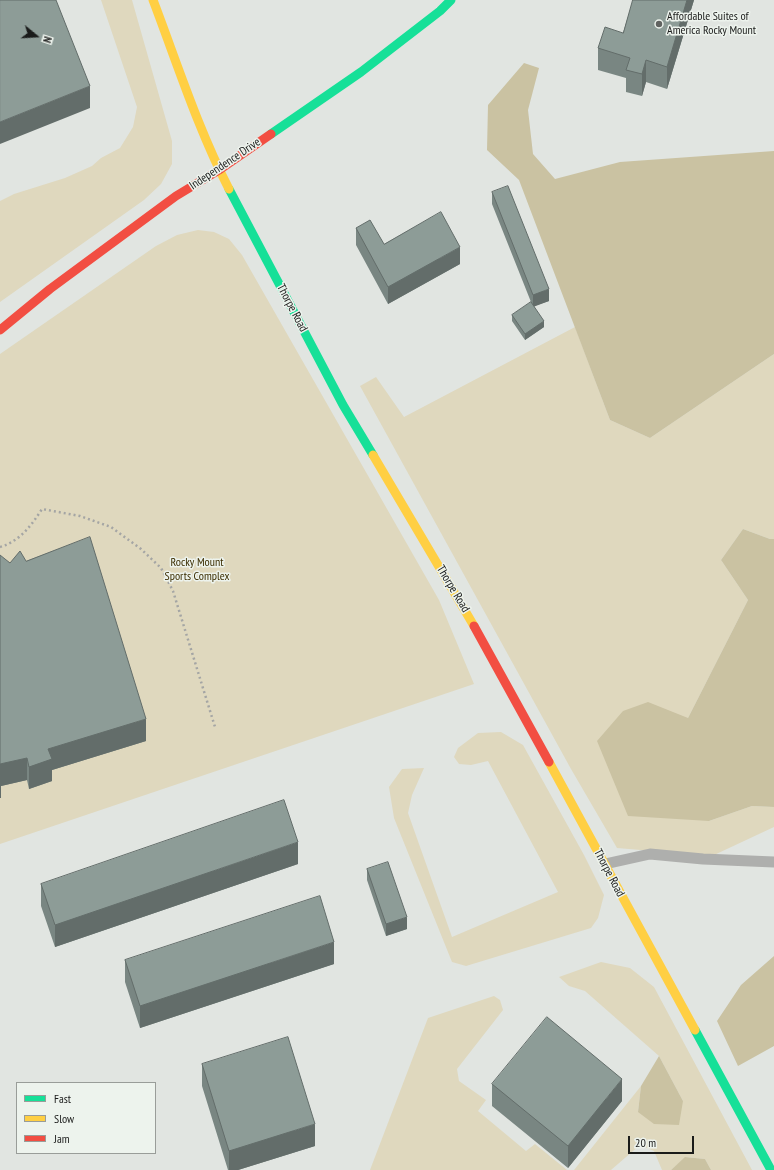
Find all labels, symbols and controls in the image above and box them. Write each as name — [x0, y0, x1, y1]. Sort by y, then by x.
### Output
place label: Affordable Suites of America Rocky Mount — [667, 10, 756, 38]
north arrow — [16, 16, 56, 56]
marker: Affordable Suites of America Rocky Mount — [654, 19, 664, 29]
text: N — [40, 35, 55, 45]
street label: Independence Drive — [187, 135, 263, 193]
street label: Thorpe Road — [273, 282, 311, 334]
park label: Rocky Mount Sports Complex — [165, 556, 229, 584]
street label: Thorpe Road — [433, 563, 473, 615]
street label: Thorpe Road — [590, 847, 628, 899]
legend — [16, 1082, 156, 1154]
text: Fast — [54, 1091, 71, 1106]
text: Slow — [54, 1111, 74, 1126]
scale bar — [630, 1128, 696, 1154]
text: Jam — [54, 1131, 70, 1146]
text: 20 m — [635, 1135, 656, 1150]

